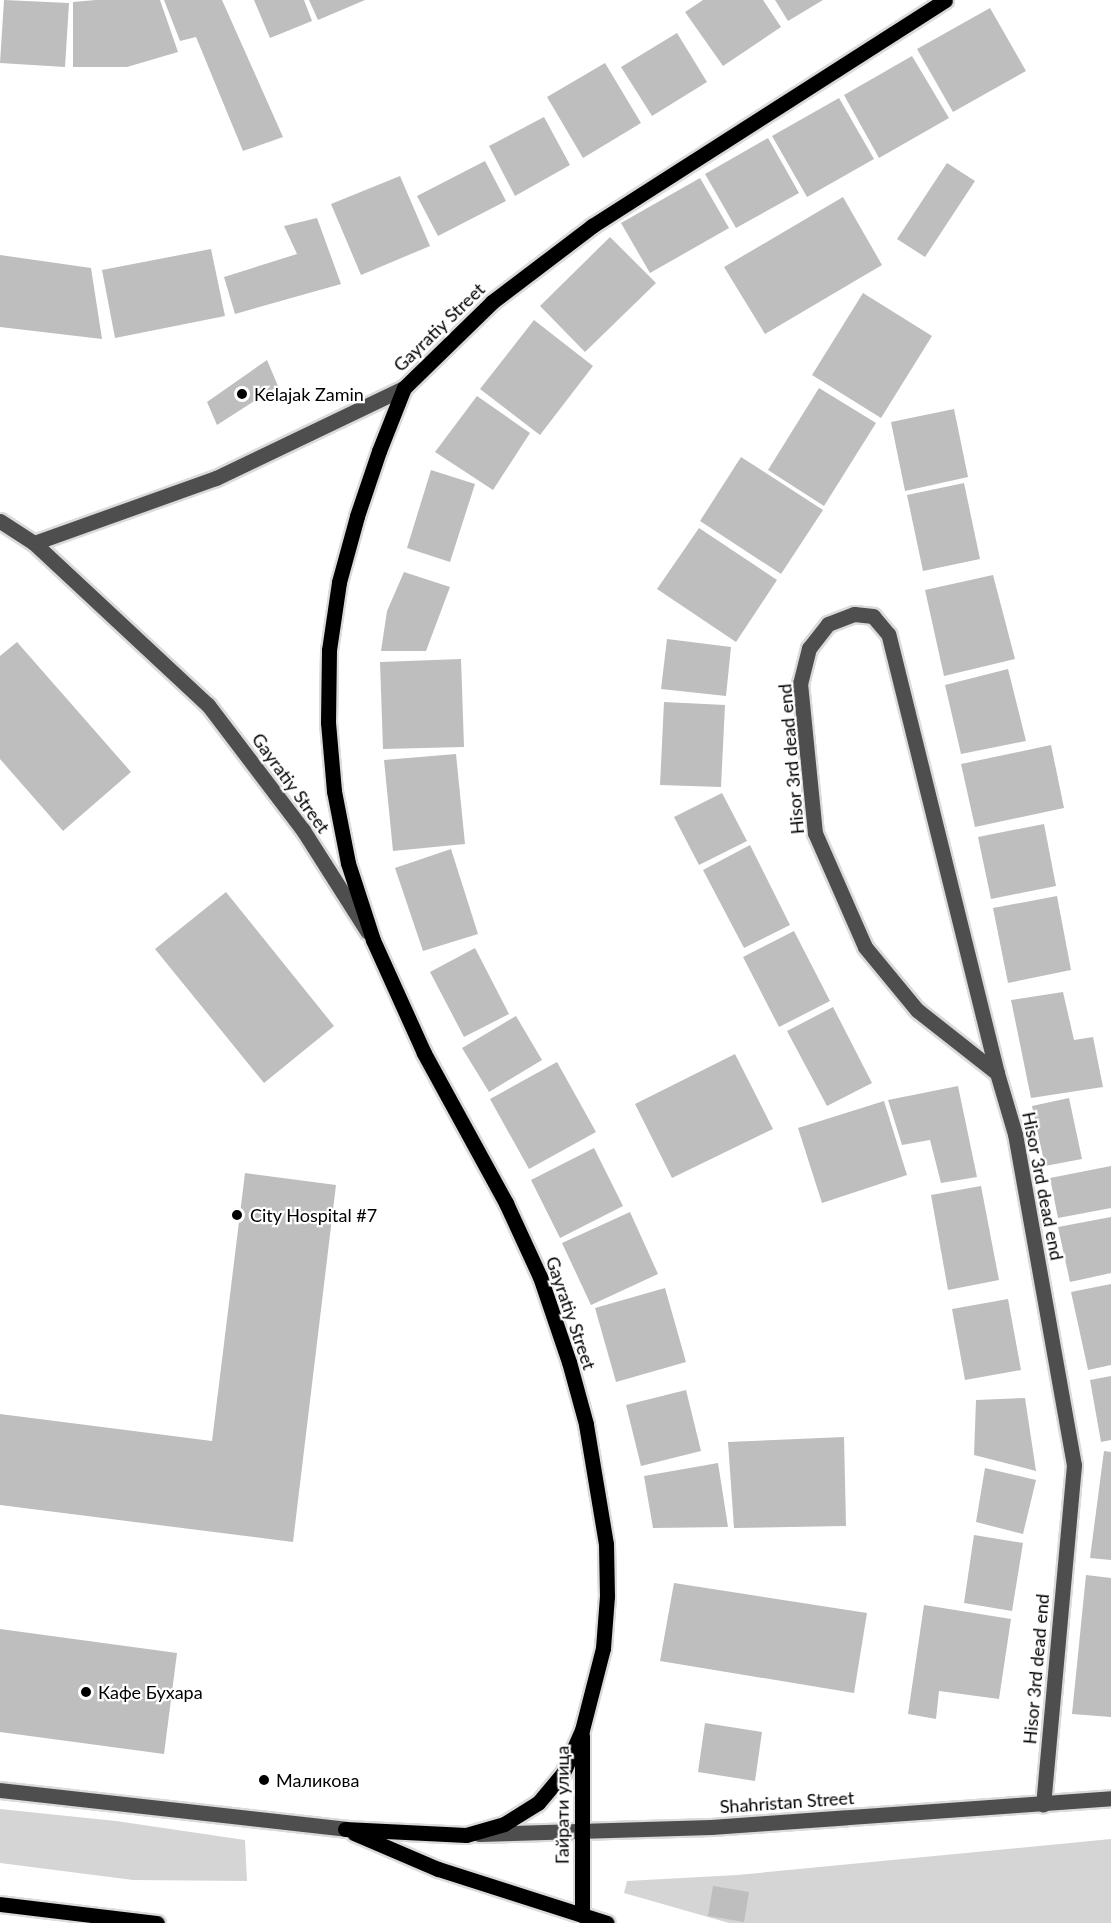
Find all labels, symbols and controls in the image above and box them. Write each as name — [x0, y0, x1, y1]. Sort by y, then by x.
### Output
street label: Gayratiy Street — [389, 278, 489, 376]
place label: Kelajak Zamin — [254, 383, 364, 405]
marker: Kelajak Zamin — [235, 387, 249, 401]
street label: Hisor 3rd dead end — [774, 683, 808, 835]
street label: Gayratiy Street — [247, 729, 335, 837]
street label: Hisor 3rd dead end — [1018, 1110, 1068, 1262]
place label: City Hospital #7 — [250, 1204, 378, 1226]
marker: City Hospital #7 — [228, 1206, 246, 1224]
street label: Gayratiy Street — [541, 1253, 601, 1373]
street label: Hisor 3rd dead end — [1019, 1593, 1053, 1745]
place label: Кафе Бухара — [98, 1681, 203, 1703]
marker: Кафе Бухара — [79, 1685, 93, 1699]
street label: Гайрати улица — [551, 1746, 573, 1864]
place label: Маликова — [276, 1769, 359, 1791]
marker: Маликова — [257, 1773, 271, 1787]
street label: Shahristan Street — [719, 1787, 855, 1817]

